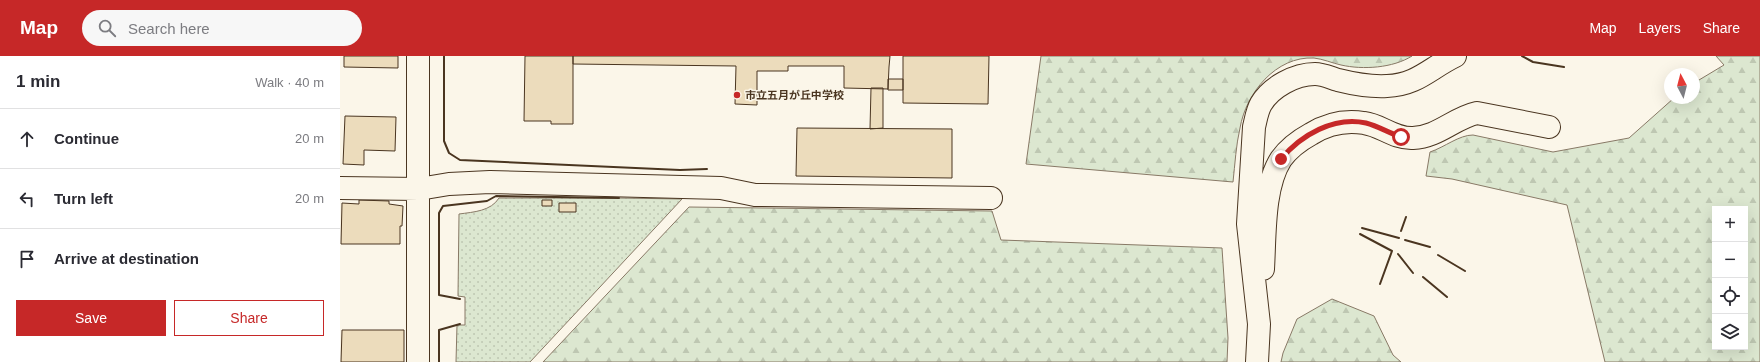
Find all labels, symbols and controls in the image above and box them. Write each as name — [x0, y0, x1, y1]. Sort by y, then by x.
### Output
search box — [82, 10, 362, 46]
text: Map — [20, 17, 58, 38]
icon: search — [96, 17, 118, 39]
text: Search here — [128, 20, 210, 37]
text: Map — [1589, 20, 1617, 36]
text: Layers — [1639, 20, 1681, 36]
text: Share — [1703, 20, 1740, 36]
north arrow — [1664, 68, 1700, 104]
text: 1 min — [16, 72, 60, 91]
text: Walk · 40 m — [255, 75, 324, 90]
place label: 市立五月が丘中学校 — [745, 89, 844, 101]
marker: 市立五月が丘中学校 — [732, 90, 742, 100]
icon: ahead — [16, 128, 38, 150]
route start — [1392, 128, 1410, 146]
text: Continue — [54, 130, 119, 147]
text: 20 m — [295, 131, 324, 146]
route end — [1272, 150, 1290, 168]
icon: left — [16, 188, 38, 210]
text: Turn left — [54, 190, 113, 207]
text: 20 m — [295, 191, 324, 206]
map controls — [1712, 206, 1748, 350]
button: + — [1712, 206, 1748, 242]
button: − — [1712, 242, 1748, 278]
icon: arrive — [16, 248, 38, 270]
text: Arrive at destination — [54, 250, 199, 267]
button: locate — [1712, 278, 1748, 314]
button: Save — [16, 300, 166, 336]
button: Share — [174, 300, 324, 336]
button: layers — [1712, 314, 1748, 350]

